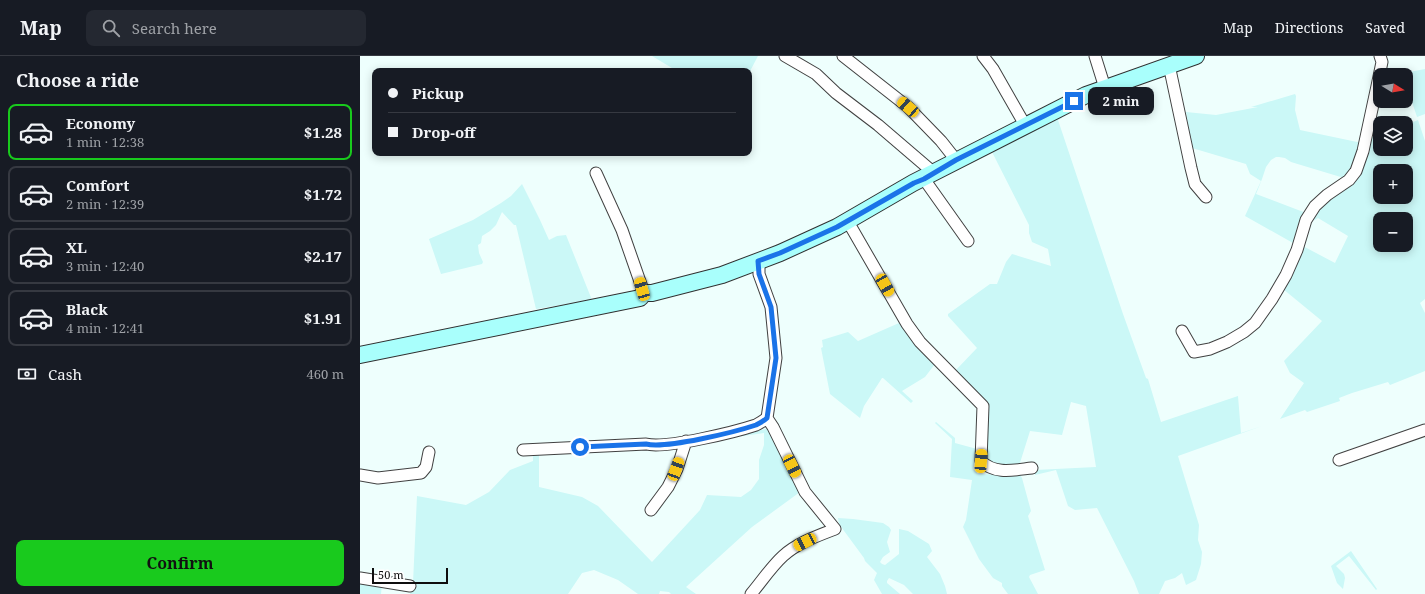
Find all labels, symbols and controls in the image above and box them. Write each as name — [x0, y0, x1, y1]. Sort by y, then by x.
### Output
search box — [86, 10, 366, 46]
text: Map — [20, 15, 62, 41]
icon: search — [100, 17, 122, 39]
text: Search here — [132, 18, 217, 38]
text: Map — [1223, 18, 1253, 37]
text: Directions — [1275, 18, 1343, 37]
text: Saved — [1365, 18, 1405, 37]
text: Choose a ride — [16, 68, 139, 92]
north arrow — [1373, 68, 1413, 108]
map controls — [1373, 68, 1413, 252]
text: Pickup — [412, 83, 464, 103]
callout: 2 min — [1088, 87, 1154, 115]
route end — [1065, 92, 1083, 110]
text: 2 min — [1103, 92, 1139, 110]
car — [895, 95, 921, 119]
text: Economy — [66, 113, 135, 133]
icon: car — [18, 114, 54, 150]
button: layers — [1373, 116, 1413, 156]
text: $1.28 — [304, 122, 342, 142]
text: Drop-off — [412, 122, 476, 142]
text: 1 min · 12:38 — [66, 133, 144, 151]
button: + — [1373, 164, 1413, 204]
text: Comfort — [66, 175, 129, 195]
icon: car — [18, 176, 54, 212]
text: $1.72 — [304, 184, 342, 204]
text: 2 min · 12:39 — [66, 195, 144, 213]
button: − — [1373, 212, 1413, 252]
text: XL — [66, 237, 87, 257]
icon: car — [18, 238, 54, 274]
text: $2.17 — [304, 246, 342, 266]
text: 3 min · 12:40 — [66, 257, 144, 275]
car — [874, 272, 896, 298]
car — [633, 276, 651, 302]
text: Black — [66, 299, 108, 319]
icon: car — [18, 300, 54, 336]
text: $1.91 — [304, 308, 342, 328]
text: 4 min · 12:41 — [66, 319, 144, 337]
icon: cash — [16, 363, 38, 385]
text: Cash — [48, 364, 82, 384]
text: 460 m — [307, 365, 344, 383]
route start — [571, 438, 589, 456]
car — [974, 449, 988, 473]
car — [781, 453, 803, 479]
car — [666, 456, 686, 482]
car — [792, 531, 818, 553]
button: Confirm — [16, 540, 344, 586]
scale bar — [372, 566, 448, 585]
text: 50 m — [378, 567, 404, 582]

